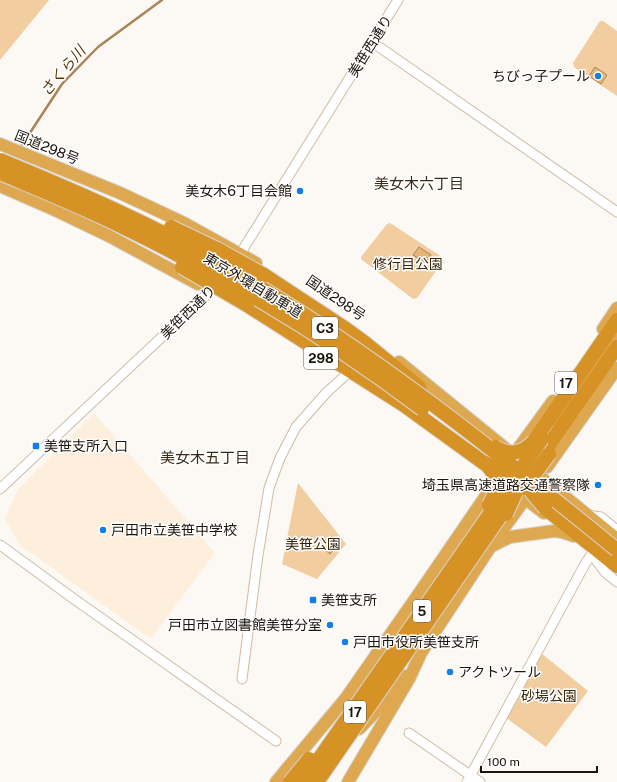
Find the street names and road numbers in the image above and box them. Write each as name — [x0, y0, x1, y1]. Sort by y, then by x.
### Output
street label: 美笹西通り — [345, 12, 395, 80]
street label: 国道298号 — [12, 127, 82, 167]
street label: 東京外環自動車道 — [201, 249, 305, 321]
street label: 国道298号 — [303, 272, 369, 324]
street label: 美笹西通り — [157, 282, 219, 342]
road number: C3 — [312, 317, 338, 339]
road number: 298 — [304, 347, 338, 369]
road number: 17 — [555, 372, 577, 394]
road number: 5 — [413, 600, 431, 622]
road number: 17 — [344, 701, 366, 723]

